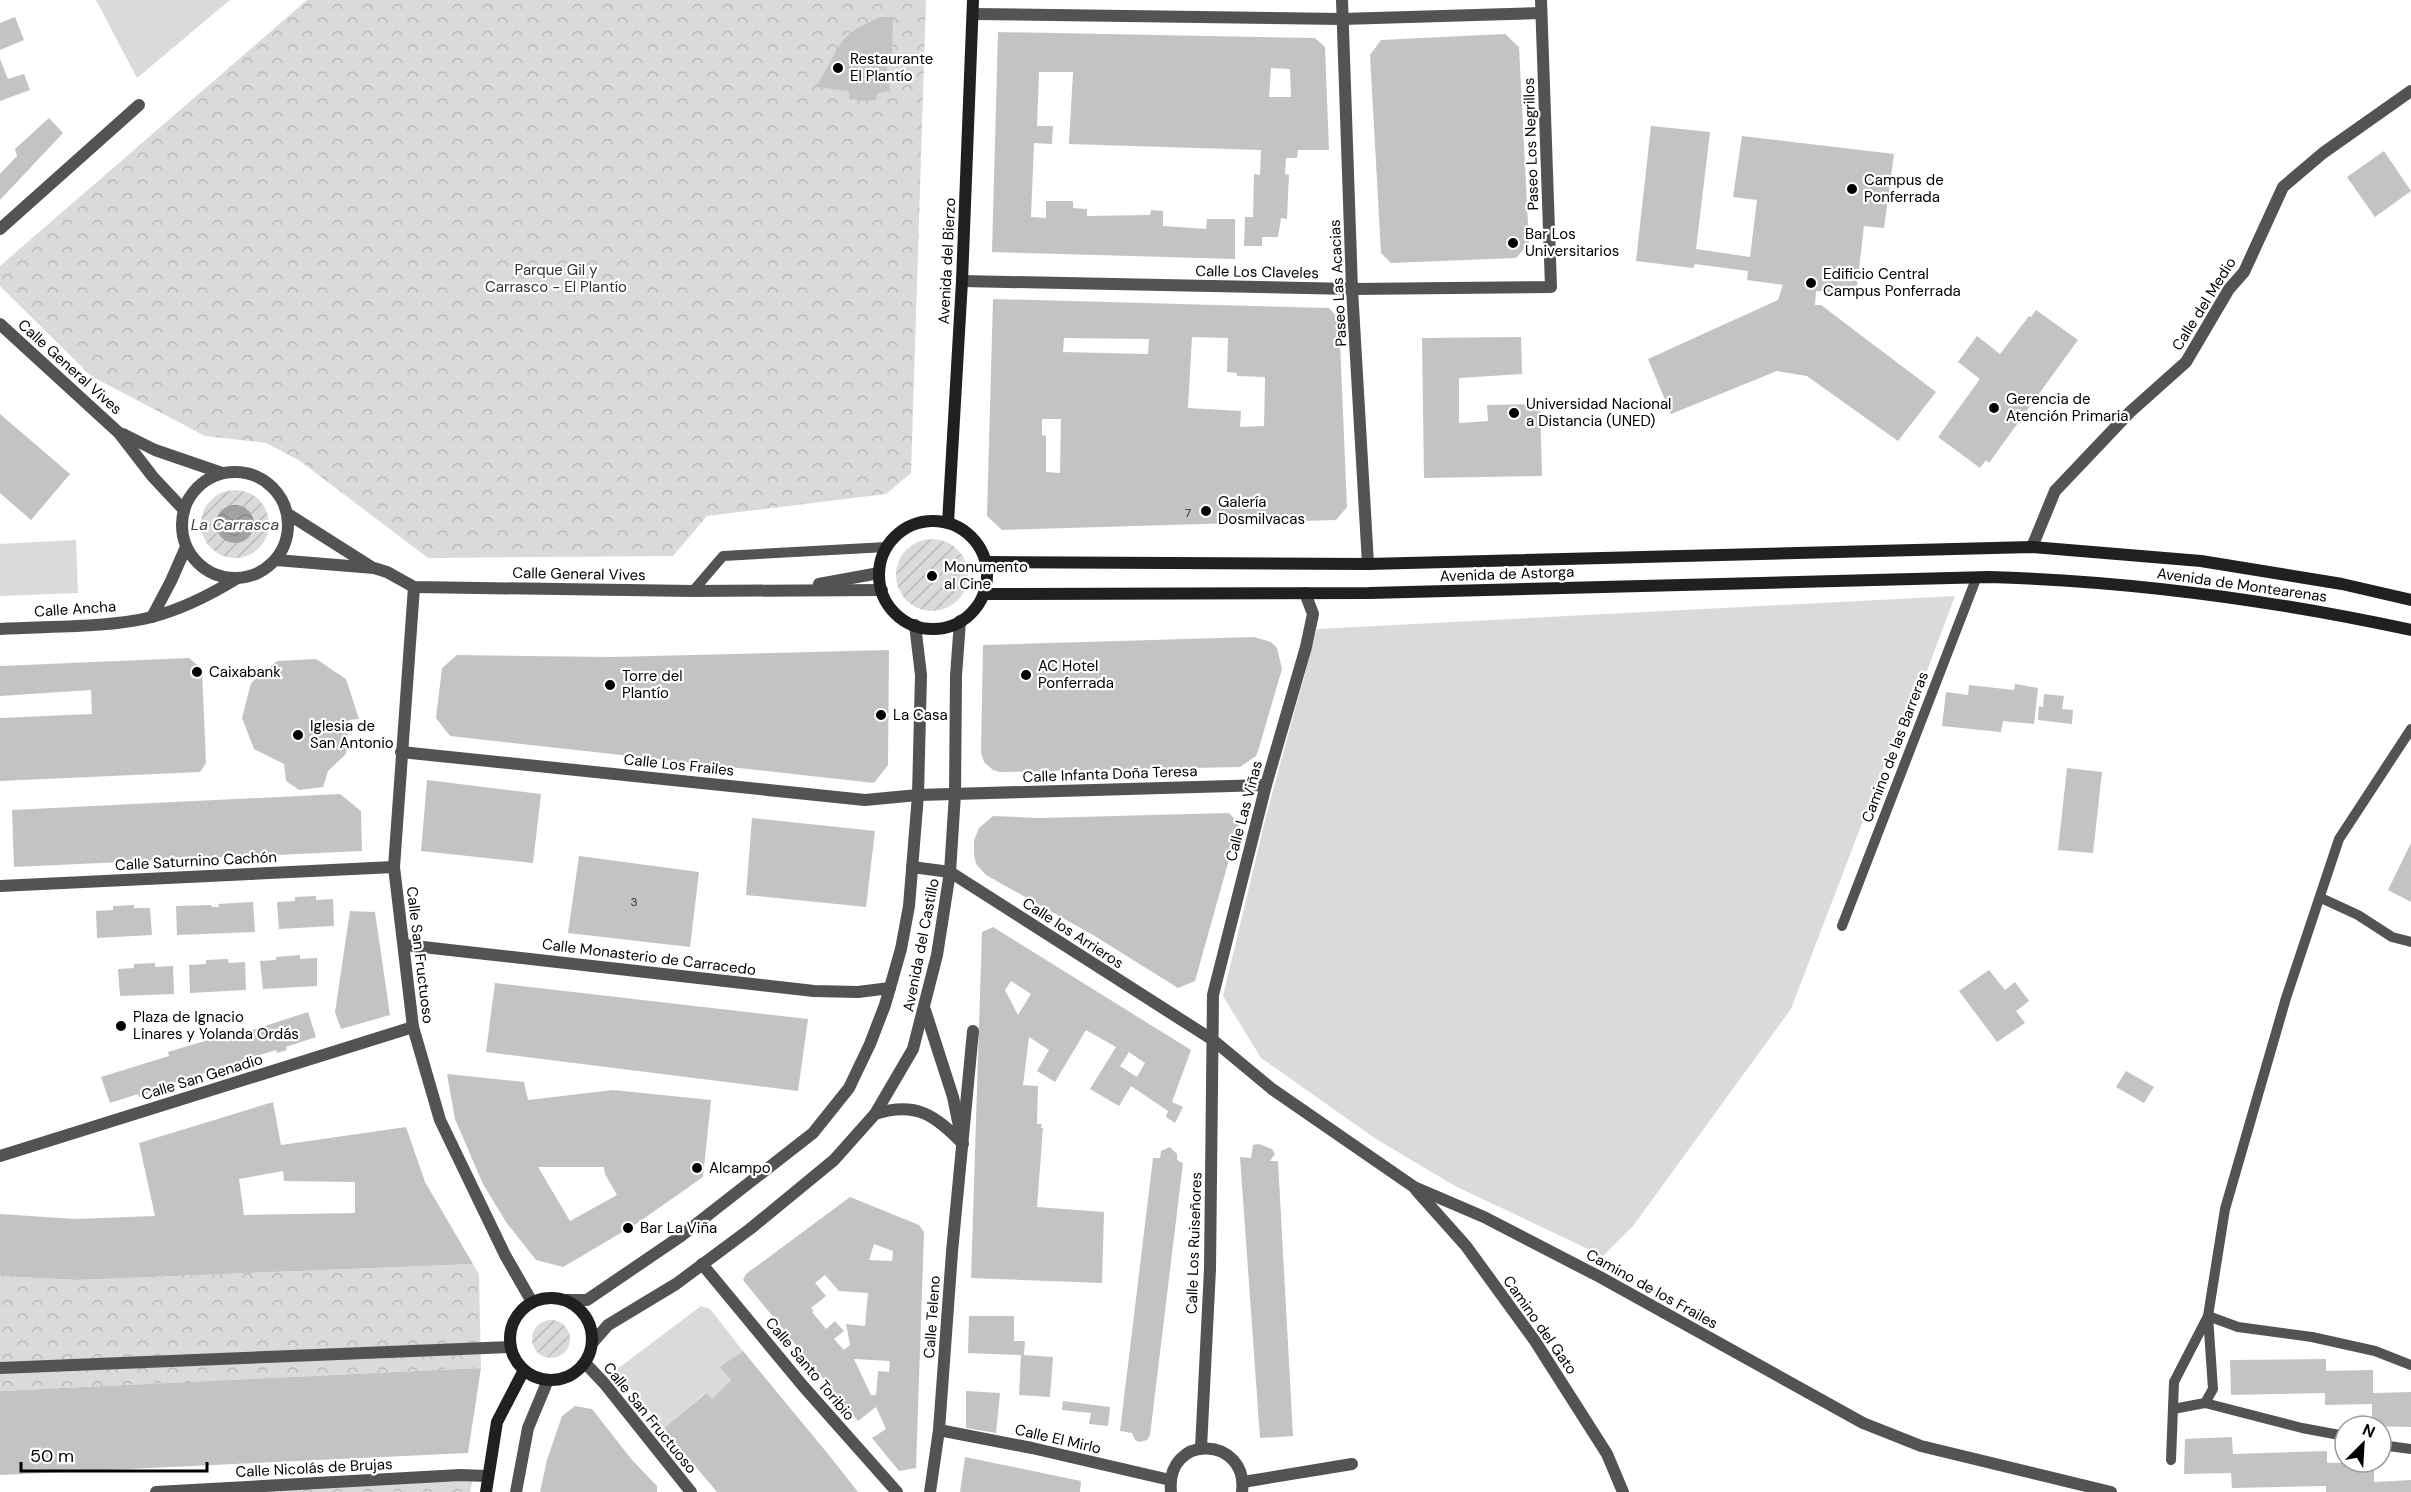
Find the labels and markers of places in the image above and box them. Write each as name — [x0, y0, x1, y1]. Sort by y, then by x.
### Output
place label: Restaurante El Plantío — [850, 49, 933, 86]
marker: Restaurante El Plantío — [831, 61, 845, 75]
place label: Campus de Ponferrada — [1864, 170, 1944, 207]
marker: Campus de Ponferrada — [1845, 182, 1859, 196]
place label: Bar Los Universitarios — [1525, 224, 1619, 261]
marker: Bar Los Universitarios — [1506, 236, 1520, 250]
place label: Edificio Central Campus Ponferrada — [1823, 264, 1961, 301]
marker: Edificio Central Campus Ponferrada — [1804, 276, 1818, 290]
place label: Gerencia de Atención Primaria — [2006, 389, 2129, 426]
place label: Universidad Nacional a Distancia (UNED) — [1526, 394, 1671, 431]
marker: Gerencia de Atención Primaria — [1987, 401, 2001, 415]
marker: Universidad Nacional a Distancia (UNED) — [1507, 406, 1521, 420]
place label: Galería Dosmilvacas — [1218, 492, 1305, 529]
marker: Galería Dosmilvacas — [1199, 504, 1213, 518]
place label: Monumento al Cine — [944, 557, 1028, 594]
marker: Monumento al Cine — [925, 569, 939, 583]
place label: AC Hotel Ponferrada — [1038, 656, 1114, 693]
place label: Caixabank — [209, 662, 281, 682]
marker: Caixabank — [190, 665, 204, 679]
place label: Torre del Plantío — [622, 666, 683, 703]
marker: AC Hotel Ponferrada — [1019, 668, 1033, 682]
marker: Torre del Plantío — [603, 678, 617, 692]
place label: La Casa — [893, 705, 948, 725]
marker: La Casa — [874, 708, 888, 722]
place label: Iglesia de San Antonio — [310, 716, 394, 753]
marker: Iglesia de San Antonio — [291, 728, 305, 742]
place label: Plaza de Ignacio Linares y Yolanda Ordás — [133, 1007, 299, 1044]
marker: Plaza de Ignacio Linares y Yolanda Ordás — [114, 1019, 128, 1033]
place label: Alcampo — [709, 1158, 771, 1178]
marker: Alcampo — [690, 1161, 704, 1175]
place label: Bar La Viña — [640, 1218, 717, 1238]
marker: Bar La Viña — [621, 1221, 635, 1235]

